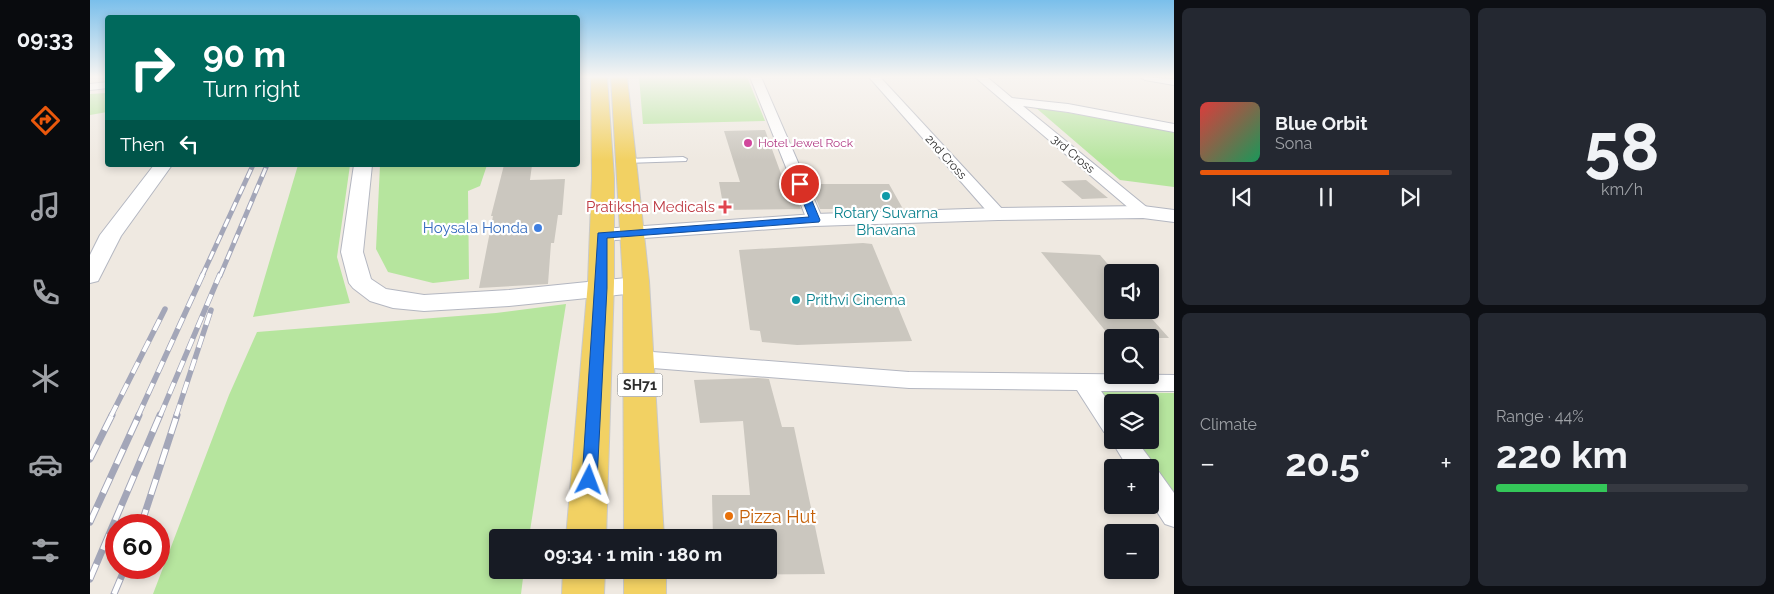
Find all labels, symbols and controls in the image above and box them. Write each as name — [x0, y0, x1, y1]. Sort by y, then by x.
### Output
text: 09:33 — [17, 26, 73, 52]
text: 90 m — [203, 34, 286, 75]
icon: right — [120, 35, 185, 100]
text: Turn right — [203, 76, 300, 102]
icon: directions — [28, 103, 63, 138]
text: 58 — [1584, 109, 1660, 185]
text: Blue Orbit — [1275, 112, 1367, 134]
icon: left — [175, 130, 203, 158]
street label: 2nd Cross — [922, 132, 970, 182]
street label: 3rd Cross — [1049, 132, 1098, 176]
text: Then — [120, 133, 165, 155]
text: Sona — [1275, 134, 1312, 153]
place label: Hotel Jewel Rock — [758, 136, 854, 150]
marker: Hotel Jewel Rock — [742, 137, 754, 149]
pin — [779, 163, 821, 205]
icon: arrive — [786, 170, 814, 198]
text: km/h — [1601, 180, 1643, 199]
icon: previous — [1228, 183, 1256, 211]
icon: pause — [1312, 183, 1340, 211]
icon: next — [1396, 183, 1424, 211]
icon: music — [28, 189, 63, 224]
marker: Rotary Suvarna Bhavana — [880, 190, 892, 202]
place label: Pratiksha Medicals — [586, 198, 715, 216]
marker: Pratiksha Medicals — [719, 201, 731, 213]
place label: Rotary Suvarna Bhavana — [834, 204, 938, 239]
place label: Hoysala Honda — [423, 219, 528, 237]
marker: Hoysala Honda — [532, 222, 544, 234]
map controls — [1104, 264, 1159, 579]
button: sound — [1104, 264, 1159, 319]
icon: phone — [28, 275, 63, 310]
place label: Prithvi Cinema — [806, 291, 906, 309]
marker: Prithvi Cinema — [790, 294, 802, 306]
button: search — [1104, 329, 1159, 384]
icon: climate — [28, 361, 63, 396]
road number: SH71 — [618, 374, 662, 396]
button: layers — [1104, 394, 1159, 449]
text: Range · 44% — [1496, 407, 1584, 426]
text: Climate — [1200, 415, 1257, 434]
text: 220 km — [1496, 432, 1628, 477]
text: 20.5° — [1285, 440, 1370, 485]
icon: car — [28, 447, 63, 482]
text: − — [1200, 447, 1215, 480]
text: + — [1440, 447, 1452, 480]
position arrow — [562, 453, 614, 505]
button: + — [1104, 459, 1159, 514]
place label: Pizza Hut — [739, 506, 816, 527]
marker: Pizza Hut — [723, 510, 735, 522]
speed limit sign: 60 — [105, 514, 170, 579]
button: − — [1104, 524, 1159, 579]
icon: filters — [28, 533, 63, 568]
text: 09:34 · 1 min · 180 m — [544, 543, 722, 565]

